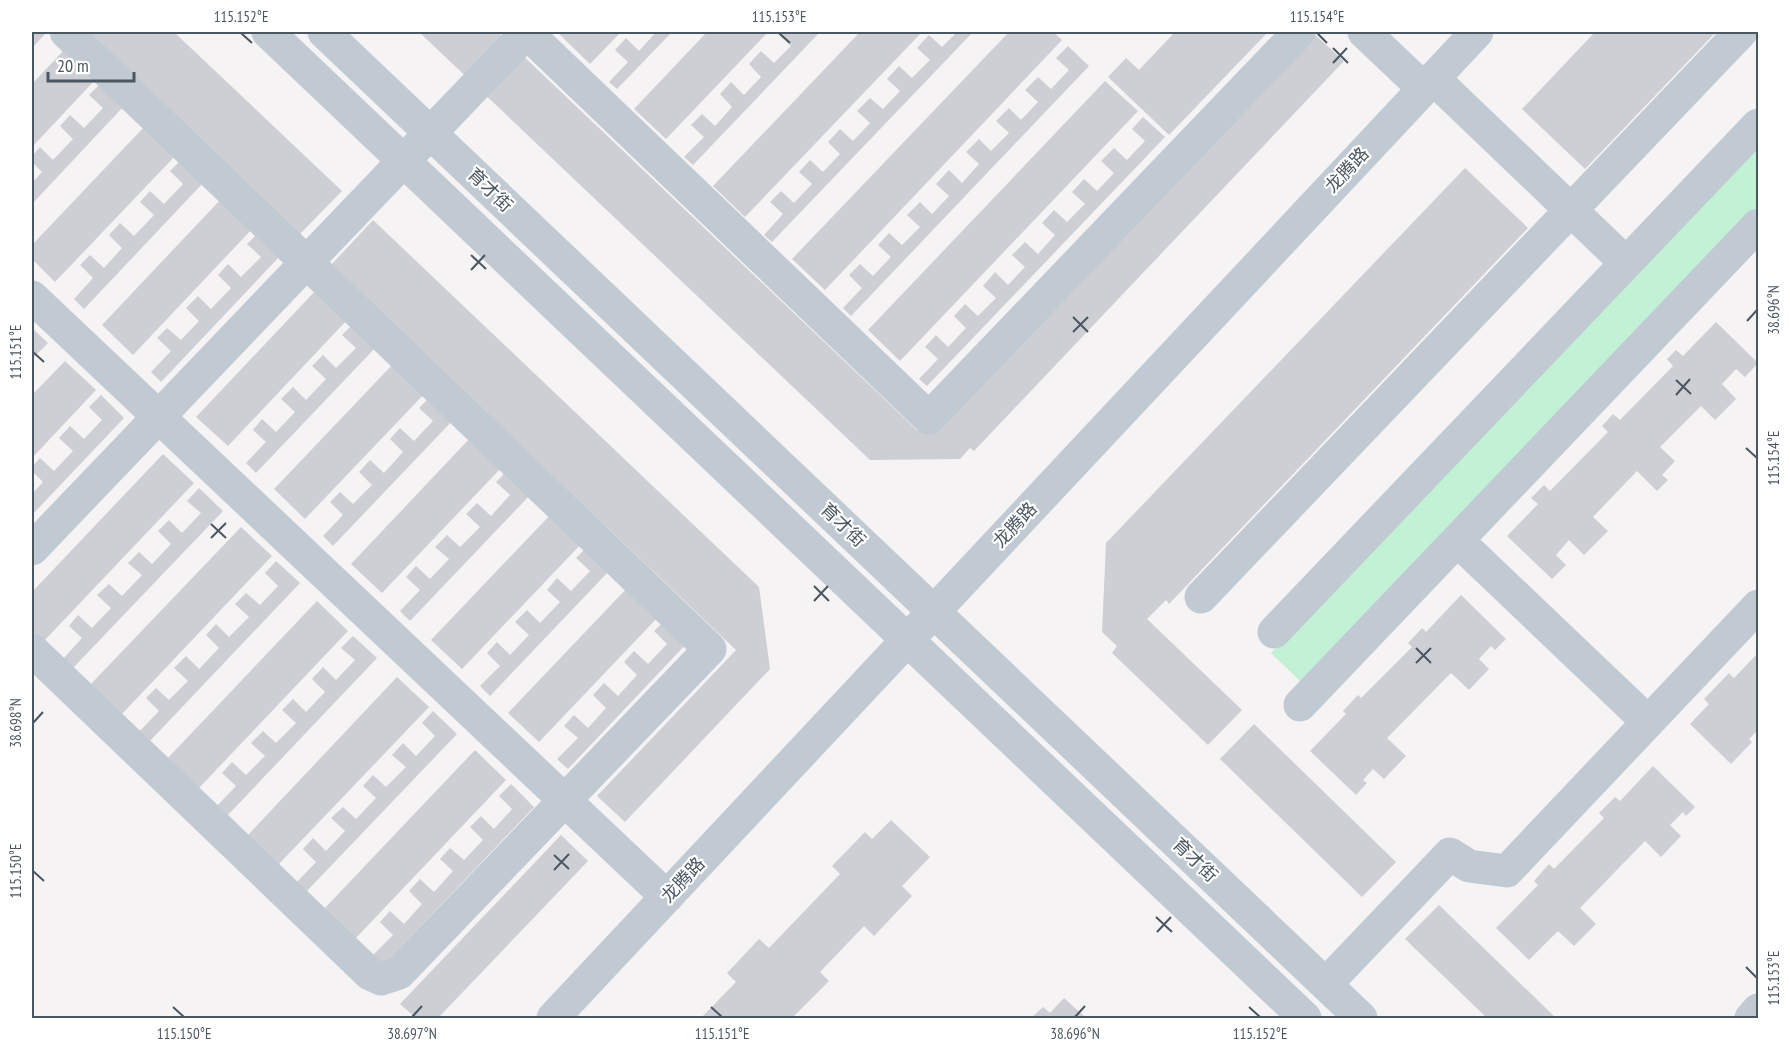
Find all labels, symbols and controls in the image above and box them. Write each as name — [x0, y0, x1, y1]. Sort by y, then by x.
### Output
text: 115.152°E — [214, 7, 268, 26]
text: 115.153°E — [752, 7, 806, 26]
text: 115.154°E — [1290, 7, 1344, 26]
scale bar — [48, 45, 134, 83]
text: 20 m — [57, 54, 89, 77]
street label: 龙腾路 — [1320, 142, 1373, 197]
street label: 育才街 — [463, 163, 518, 217]
text: 38.696°N — [1764, 285, 1783, 335]
text: 115.151°E — [6, 325, 25, 379]
text: 115.154°E — [1764, 431, 1783, 485]
street label: 龙腾路 — [988, 497, 1041, 552]
street label: 育才街 — [816, 498, 871, 552]
text: 38.698°N — [6, 698, 25, 748]
street label: 育才街 — [1168, 833, 1223, 887]
text: 115.150°E — [6, 844, 25, 898]
street label: 龙腾路 — [656, 852, 709, 907]
text: 115.153°E — [1764, 951, 1783, 1005]
text: 115.150°E — [157, 1024, 211, 1043]
text: 38.697°N — [387, 1024, 437, 1043]
text: 115.151°E — [695, 1024, 749, 1043]
text: 38.696°N — [1050, 1024, 1100, 1043]
text: 115.152°E — [1233, 1024, 1287, 1043]

